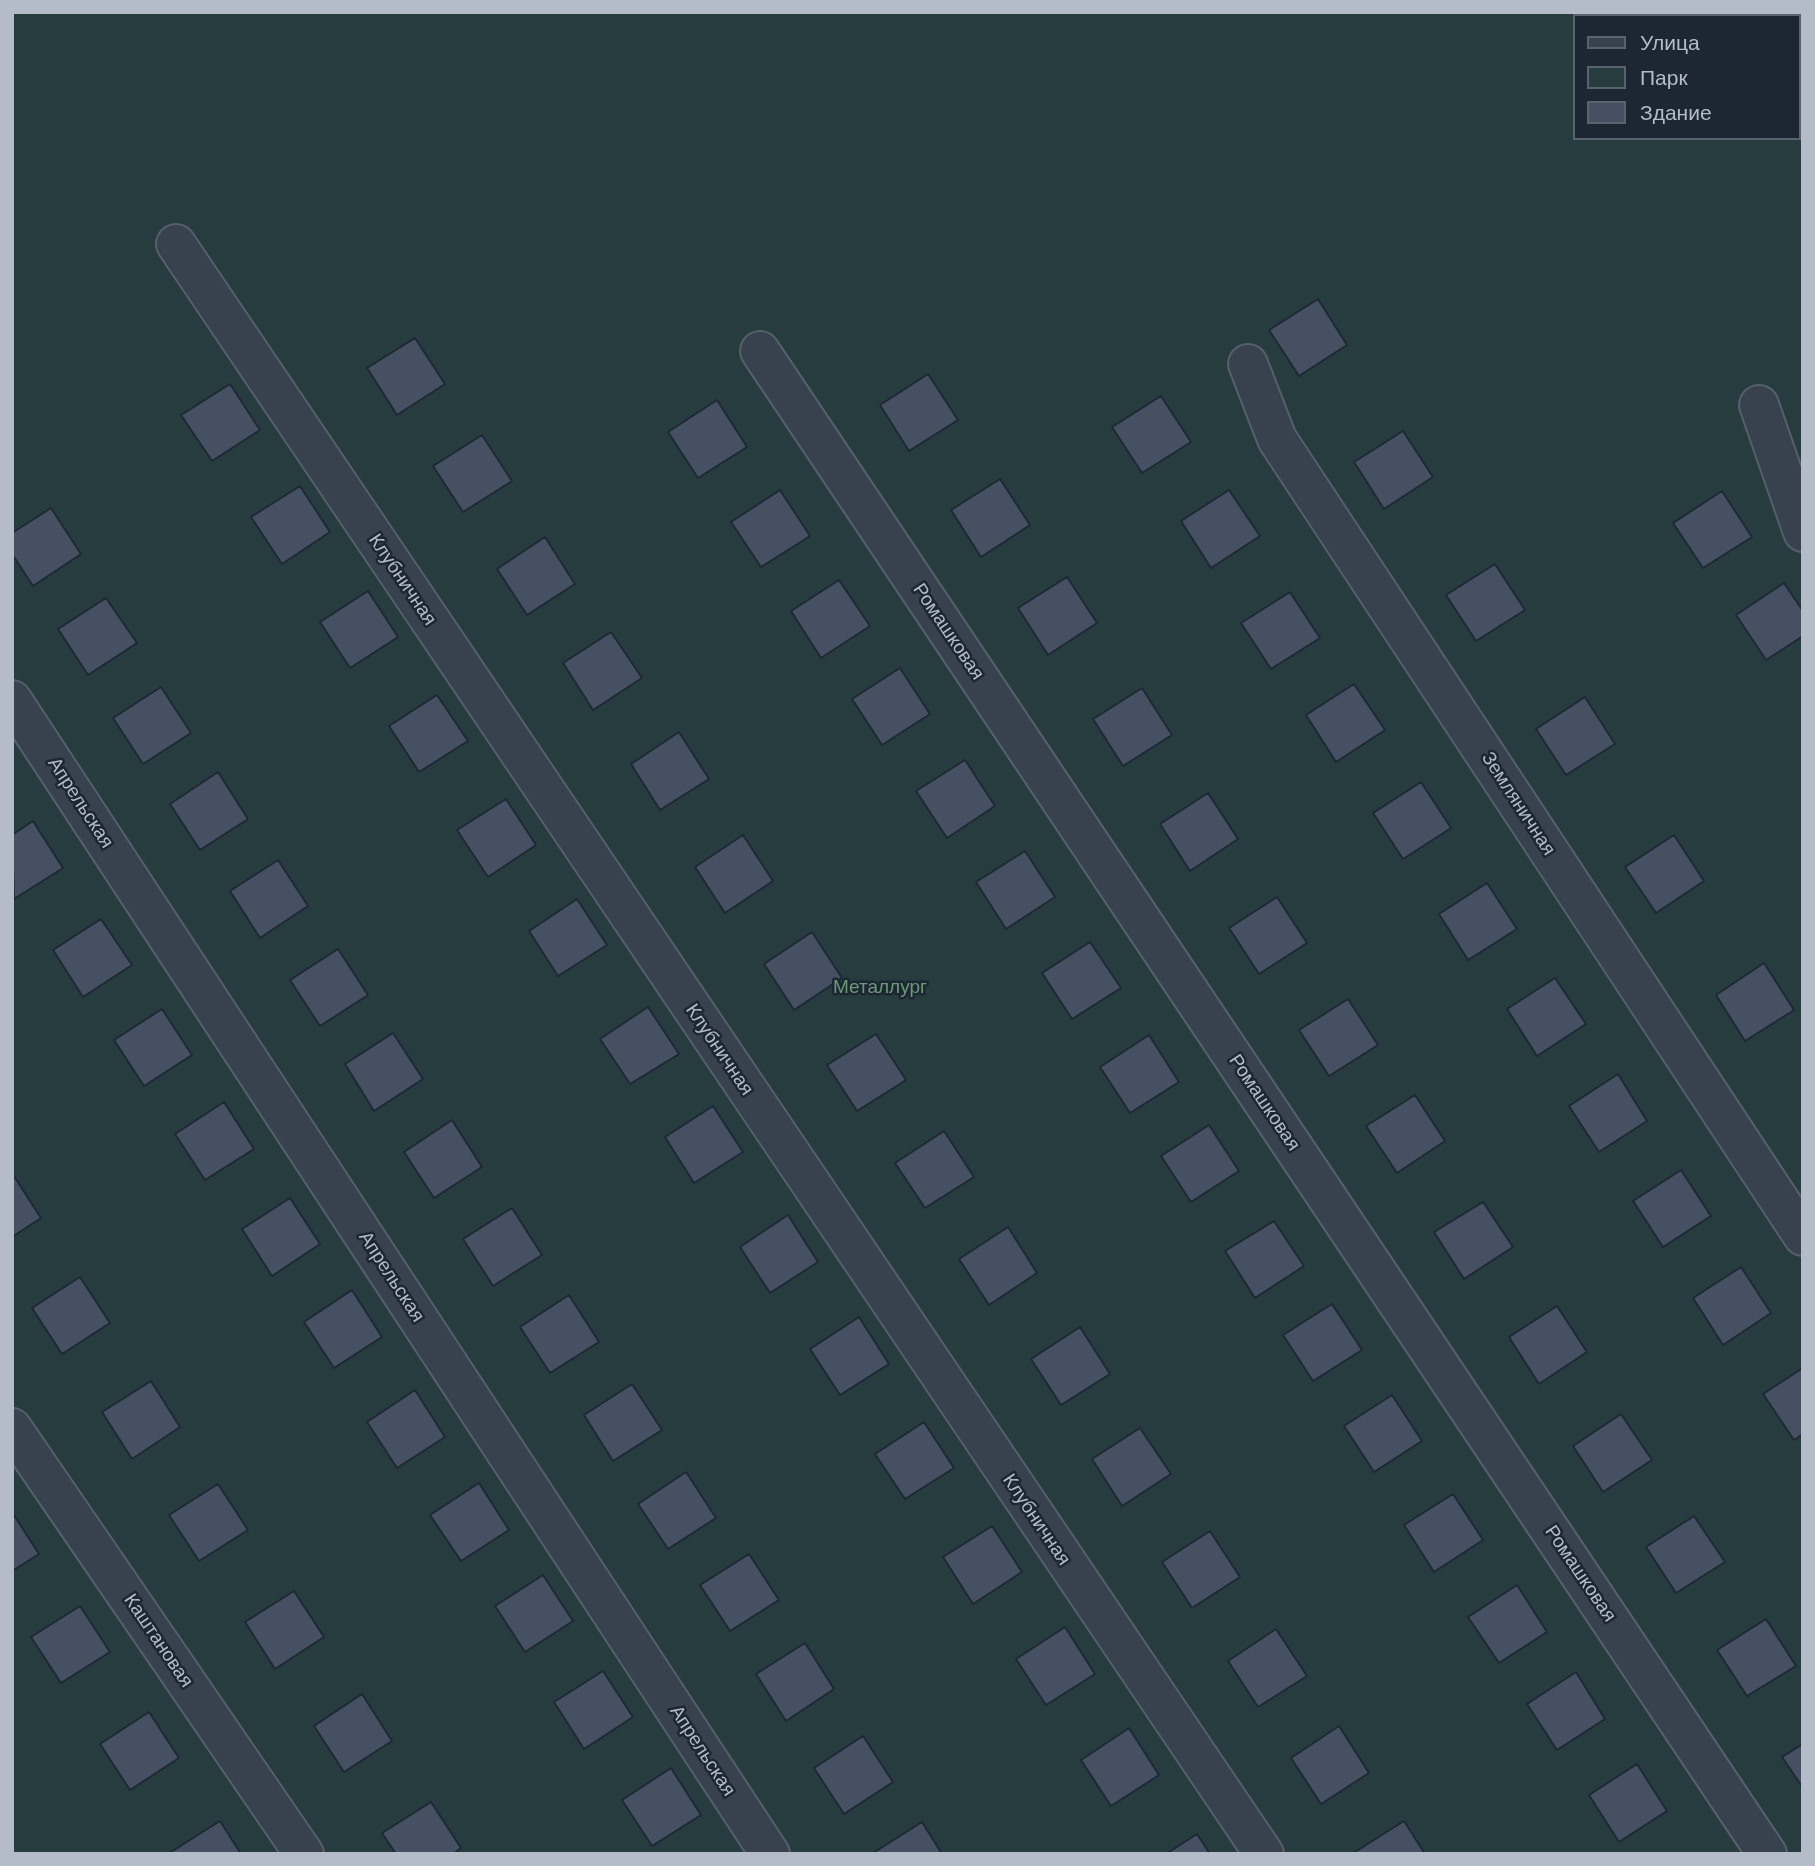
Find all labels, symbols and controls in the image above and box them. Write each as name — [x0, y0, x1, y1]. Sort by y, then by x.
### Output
legend — [1574, 14, 1801, 140]
text: Улица — [1640, 31, 1700, 54]
text: Парк — [1640, 66, 1688, 89]
text: Здание — [1640, 101, 1712, 124]
street label: Клубничная — [363, 530, 441, 630]
street label: Ромашковая — [907, 580, 989, 684]
street label: Земляничная — [1476, 748, 1560, 860]
street label: Апрельская — [42, 753, 118, 853]
park label: Металлург — [833, 977, 927, 999]
street label: Клубничная — [680, 1000, 758, 1100]
street label: Ромашковая — [1223, 1051, 1305, 1155]
street label: Апрельская — [353, 1227, 429, 1327]
street label: Клубничная — [997, 1470, 1075, 1570]
street label: Ромашковая — [1539, 1522, 1621, 1626]
street label: Каштановая — [118, 1590, 198, 1692]
street label: Апрельская — [664, 1701, 740, 1801]

